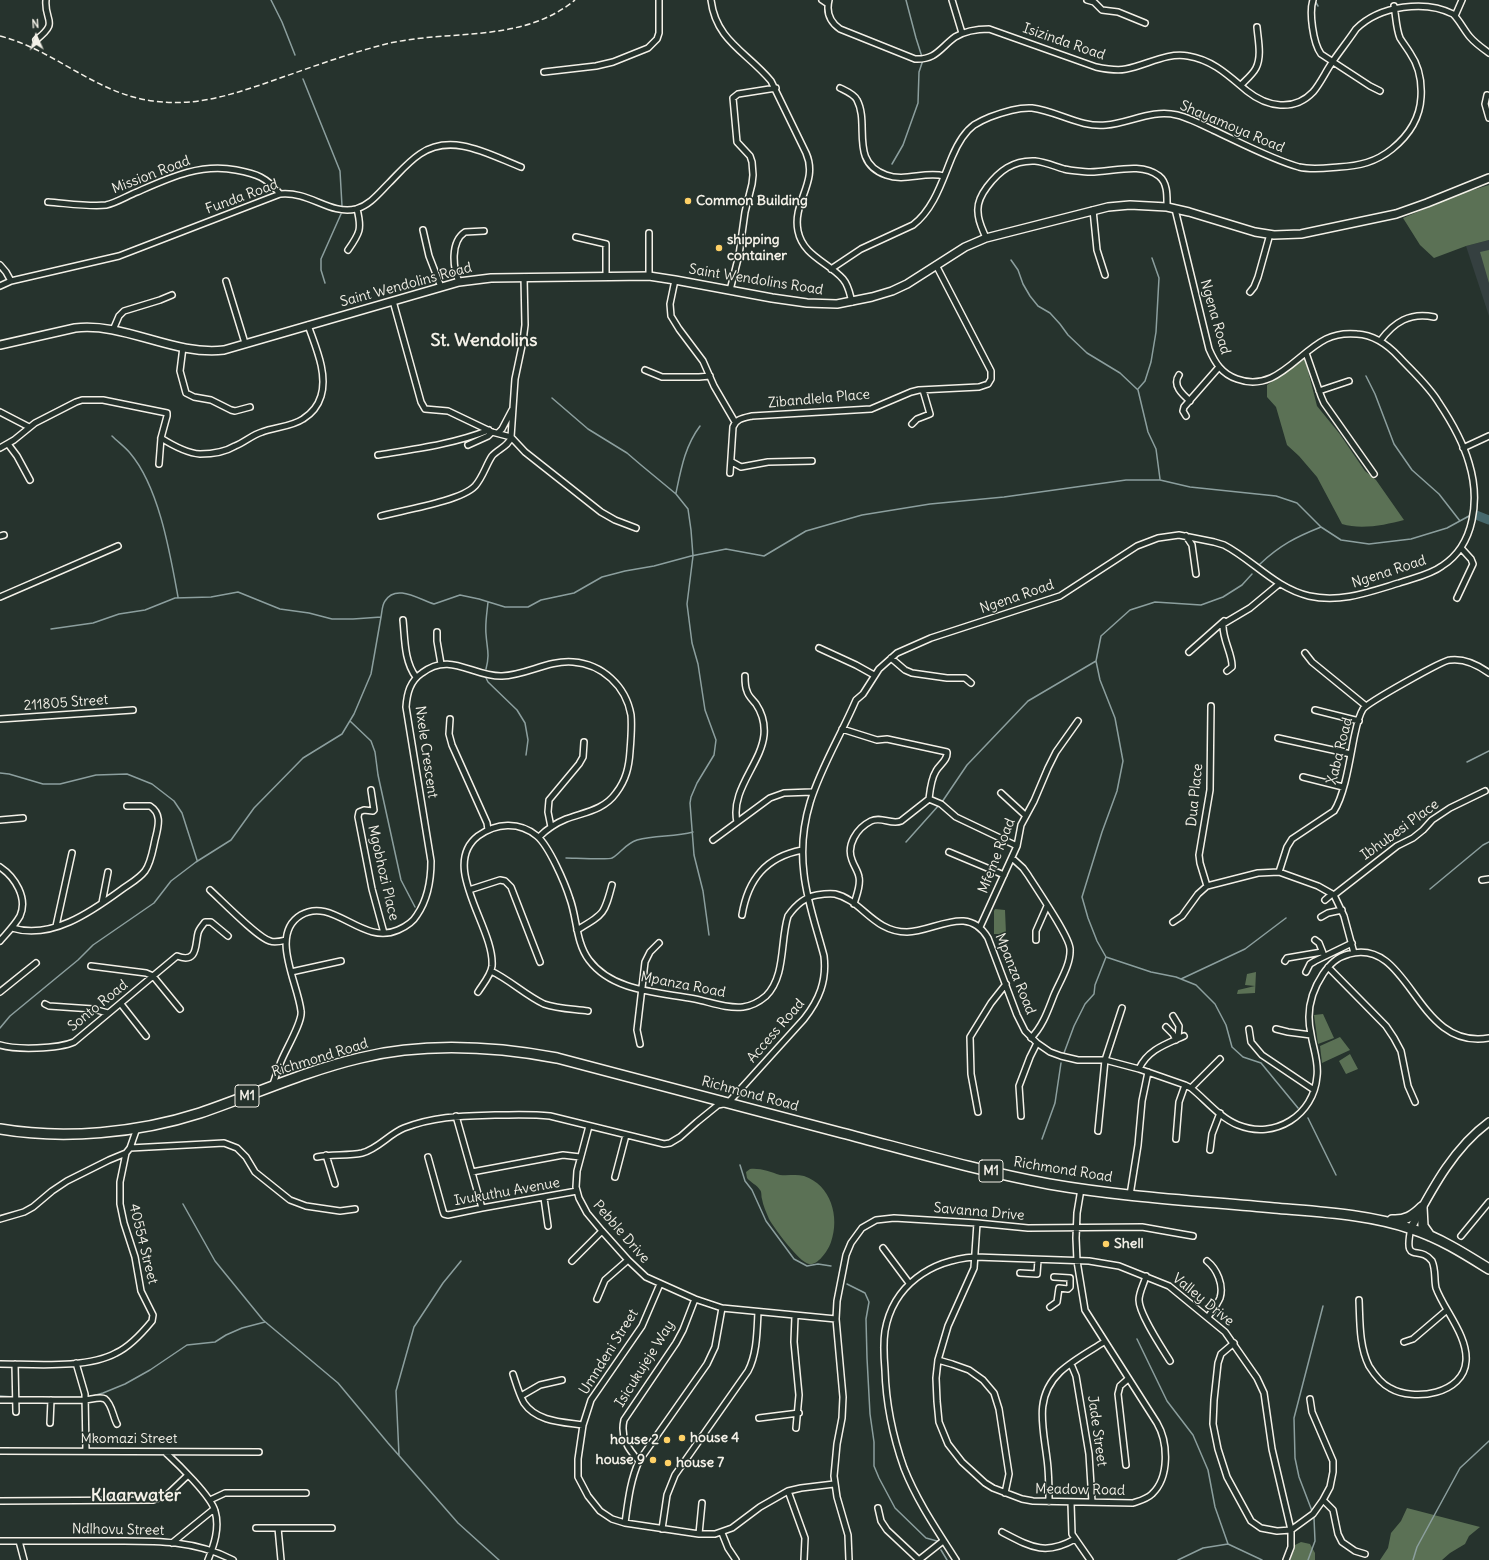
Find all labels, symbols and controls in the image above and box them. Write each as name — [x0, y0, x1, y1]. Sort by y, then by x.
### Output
north arrow — [16, 16, 56, 56]
text: N — [31, 17, 40, 31]
street label: Isizinda Road — [1021, 20, 1107, 64]
street label: Shayamoya Road — [1177, 97, 1287, 157]
street label: Mission Road — [110, 152, 192, 198]
street label: Funda Road — [203, 176, 281, 218]
place label: Common Building — [696, 193, 808, 209]
marker: Common Building — [683, 196, 693, 206]
place label: shipping container — [727, 232, 787, 264]
marker: shipping container — [714, 243, 724, 253]
street label: Saint Wendolins Road — [338, 259, 474, 311]
street label: Saint Wendolins Road — [688, 261, 824, 299]
street label: Ngena Road — [1196, 278, 1234, 356]
district label: St. Wendolins — [431, 330, 537, 352]
street label: Zibandlela Place — [767, 386, 871, 412]
street label: Ngena Road — [1350, 552, 1428, 592]
street label: Ngena Road — [978, 576, 1056, 618]
street label: 211805 Street — [23, 692, 109, 714]
street label: Nxele Crescent — [411, 705, 441, 799]
street label: Xaba Road — [1324, 716, 1356, 786]
street label: Dua Place — [1183, 763, 1207, 827]
street label: Ibhubesi Place — [1358, 796, 1442, 864]
street label: Mfeme Road — [975, 816, 1019, 896]
street label: Mgobhozi Place — [364, 824, 402, 922]
street label: Mpanza Road — [991, 931, 1039, 1017]
street label: Mpanza Road — [639, 969, 727, 1001]
street label: Sonto Road — [65, 977, 131, 1035]
street label: Access Road — [744, 996, 808, 1066]
street label: Richmond Road — [270, 1035, 370, 1081]
street label: Richmond Road — [700, 1073, 800, 1115]
road number: M1 — [235, 1085, 259, 1107]
street label: Richmond Road — [1012, 1154, 1114, 1186]
road number: M1 — [979, 1160, 1003, 1182]
street label: Ivukuthu Avenue — [453, 1174, 561, 1210]
street label: Pebble Drive — [589, 1197, 653, 1267]
street label: Savanna Drive — [933, 1200, 1025, 1224]
street label: 40554 Street — [125, 1202, 161, 1286]
place label: Shell — [1114, 1236, 1144, 1252]
marker: Shell — [1101, 1239, 1111, 1249]
street label: Valley Drive — [1169, 1270, 1237, 1330]
street label: Umndeni Street — [576, 1306, 642, 1398]
street label: Isicukujeje Way — [612, 1318, 678, 1410]
street label: Jade Street — [1084, 1394, 1110, 1468]
place label: house 4 — [690, 1430, 739, 1446]
street label: Mkomazi Street — [80, 1431, 178, 1447]
place label: house 2 — [610, 1432, 659, 1448]
marker: house 4 — [677, 1433, 687, 1443]
marker: house 2 — [662, 1435, 672, 1445]
place label: house 9 — [596, 1452, 645, 1468]
marker: house 9 — [648, 1455, 658, 1465]
place label: house 7 — [676, 1455, 724, 1471]
marker: house 7 — [663, 1458, 673, 1468]
street label: Meadow Road — [1035, 1481, 1125, 1499]
district label: Klaarwater — [91, 1485, 181, 1507]
street label: Ndlhovu Street — [72, 1521, 164, 1539]

